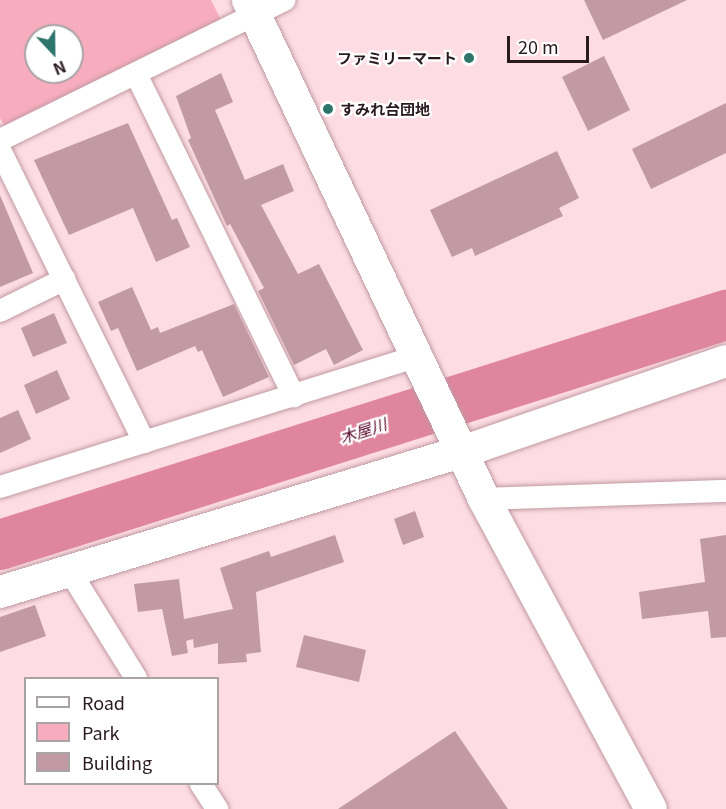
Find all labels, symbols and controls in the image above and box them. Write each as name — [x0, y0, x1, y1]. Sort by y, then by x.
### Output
north arrow — [24, 24, 84, 84]
scale bar — [510, 24, 592, 62]
text: 20 m — [518, 33, 559, 59]
place label: ファミリーマート — [337, 49, 457, 67]
marker: ファミリーマート — [462, 51, 476, 65]
text: N — [50, 55, 70, 82]
place label: すみれ台団地 — [340, 100, 430, 118]
marker: すみれ台団地 — [321, 102, 335, 116]
water label: 木屋川 — [337, 413, 389, 447]
legend — [24, 677, 219, 785]
text: Road — [82, 689, 125, 715]
text: Park — [82, 719, 120, 745]
text: Building — [82, 749, 152, 775]

